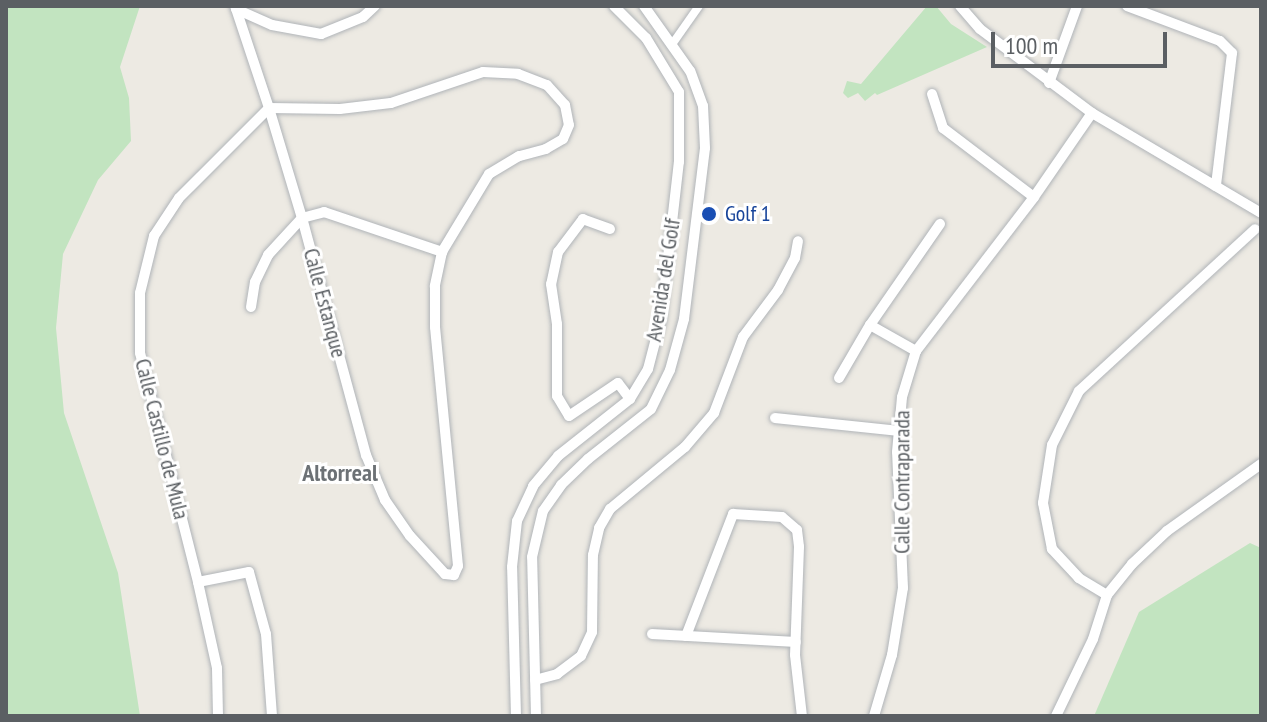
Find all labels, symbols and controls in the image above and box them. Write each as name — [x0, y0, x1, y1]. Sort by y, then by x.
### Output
scale bar — [995, 16, 1171, 66]
text: 100 m — [1005, 30, 1058, 61]
place label: Golf 1 — [725, 201, 771, 227]
marker: Golf 1 — [700, 205, 718, 223]
street label: Avenida del Golf — [640, 217, 686, 343]
street label: Calle Estanque — [298, 245, 352, 361]
street label: Calle Castillo de Mula — [129, 356, 195, 522]
street label: Calle Contraparada — [889, 410, 915, 554]
district label: Altorreal — [302, 459, 378, 487]

